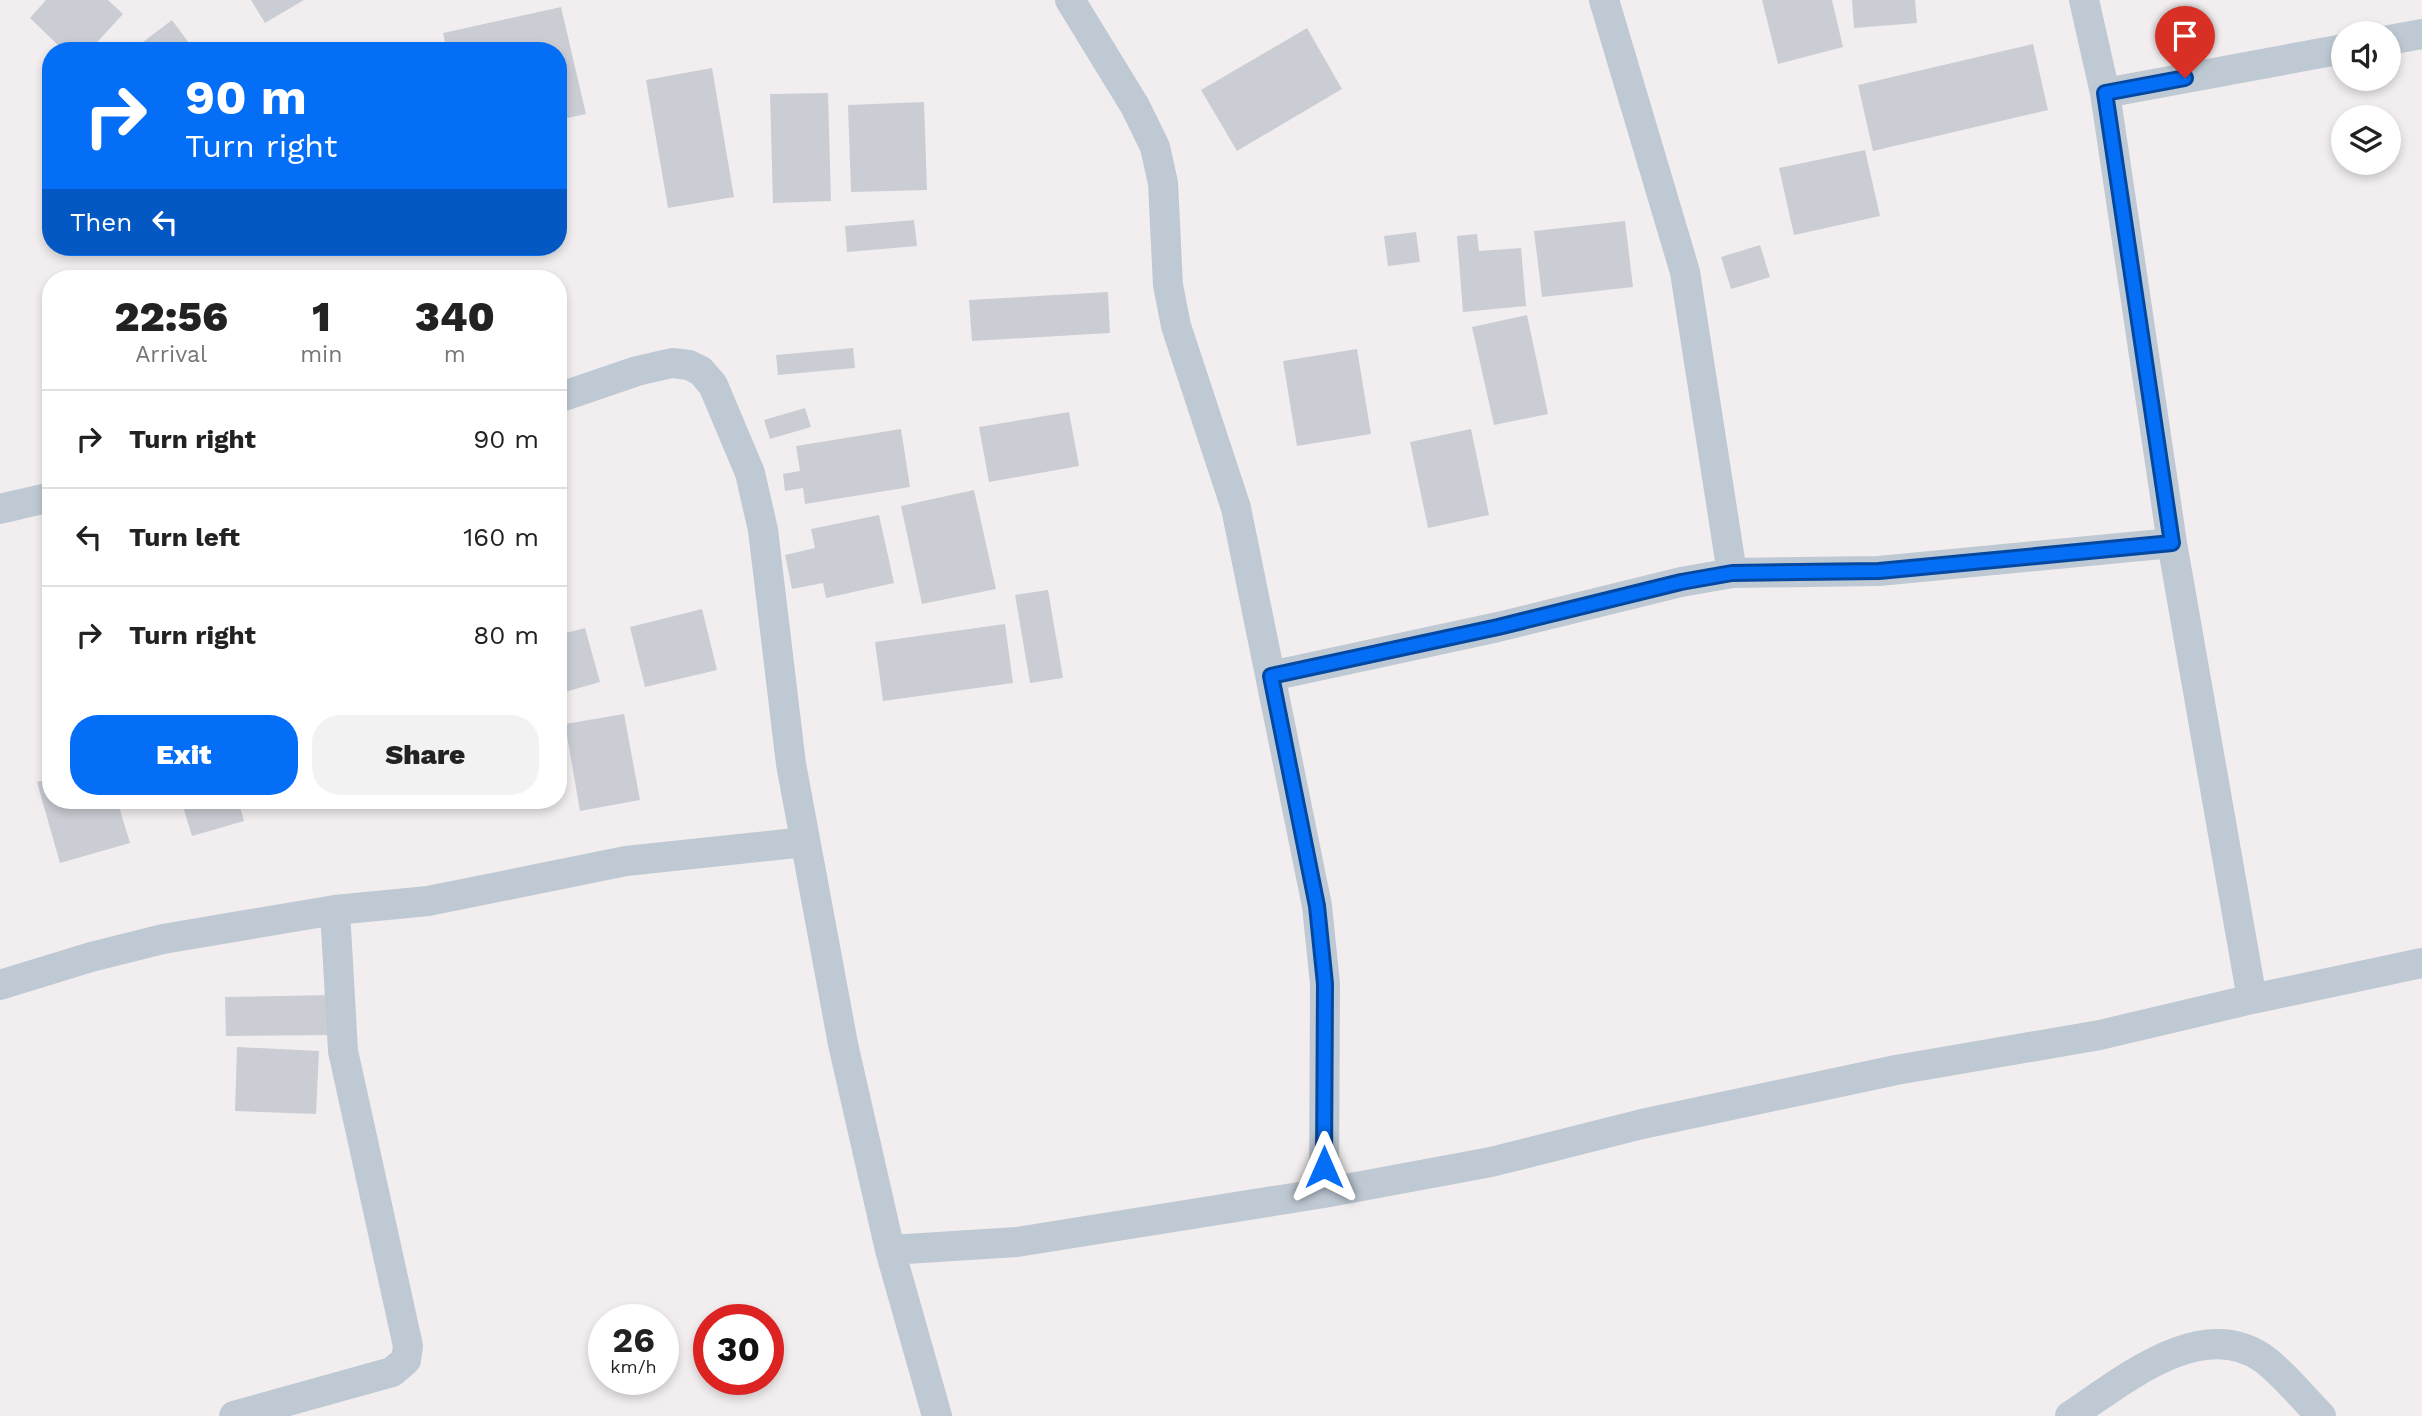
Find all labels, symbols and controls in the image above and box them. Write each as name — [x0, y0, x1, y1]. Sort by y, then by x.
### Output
pin — [2155, 6, 2215, 78]
icon: arrive — [2166, 17, 2204, 55]
map controls — [2331, 21, 2401, 175]
button: sound — [2331, 21, 2401, 91]
text: 90 m — [185, 68, 307, 126]
icon: right — [70, 70, 161, 161]
button: layers — [2331, 105, 2401, 175]
text: Turn right — [185, 127, 337, 165]
icon: left — [146, 203, 184, 241]
text: Then — [70, 207, 132, 237]
text: 22:56 — [114, 292, 228, 341]
text: 1 — [312, 292, 331, 341]
text: 340 — [415, 292, 495, 341]
text: Arrival — [135, 341, 207, 368]
text: min — [300, 341, 342, 368]
text: m — [444, 341, 466, 368]
icon: right — [70, 420, 108, 458]
text: Turn right — [129, 424, 256, 454]
text: 90 m — [473, 424, 539, 454]
icon: left — [70, 518, 108, 556]
text: Turn left — [129, 522, 240, 552]
text: 160 m — [463, 522, 539, 552]
icon: right — [70, 616, 108, 654]
text: Turn right — [129, 620, 256, 650]
text: 80 m — [473, 620, 539, 650]
button: Exit — [70, 715, 298, 795]
button: Share — [312, 715, 539, 795]
position arrow — [1287, 1130, 1361, 1204]
speed limit sign: 30 — [693, 1304, 784, 1395]
text: 26 — [612, 1319, 655, 1361]
text: km/h — [610, 1356, 657, 1377]

